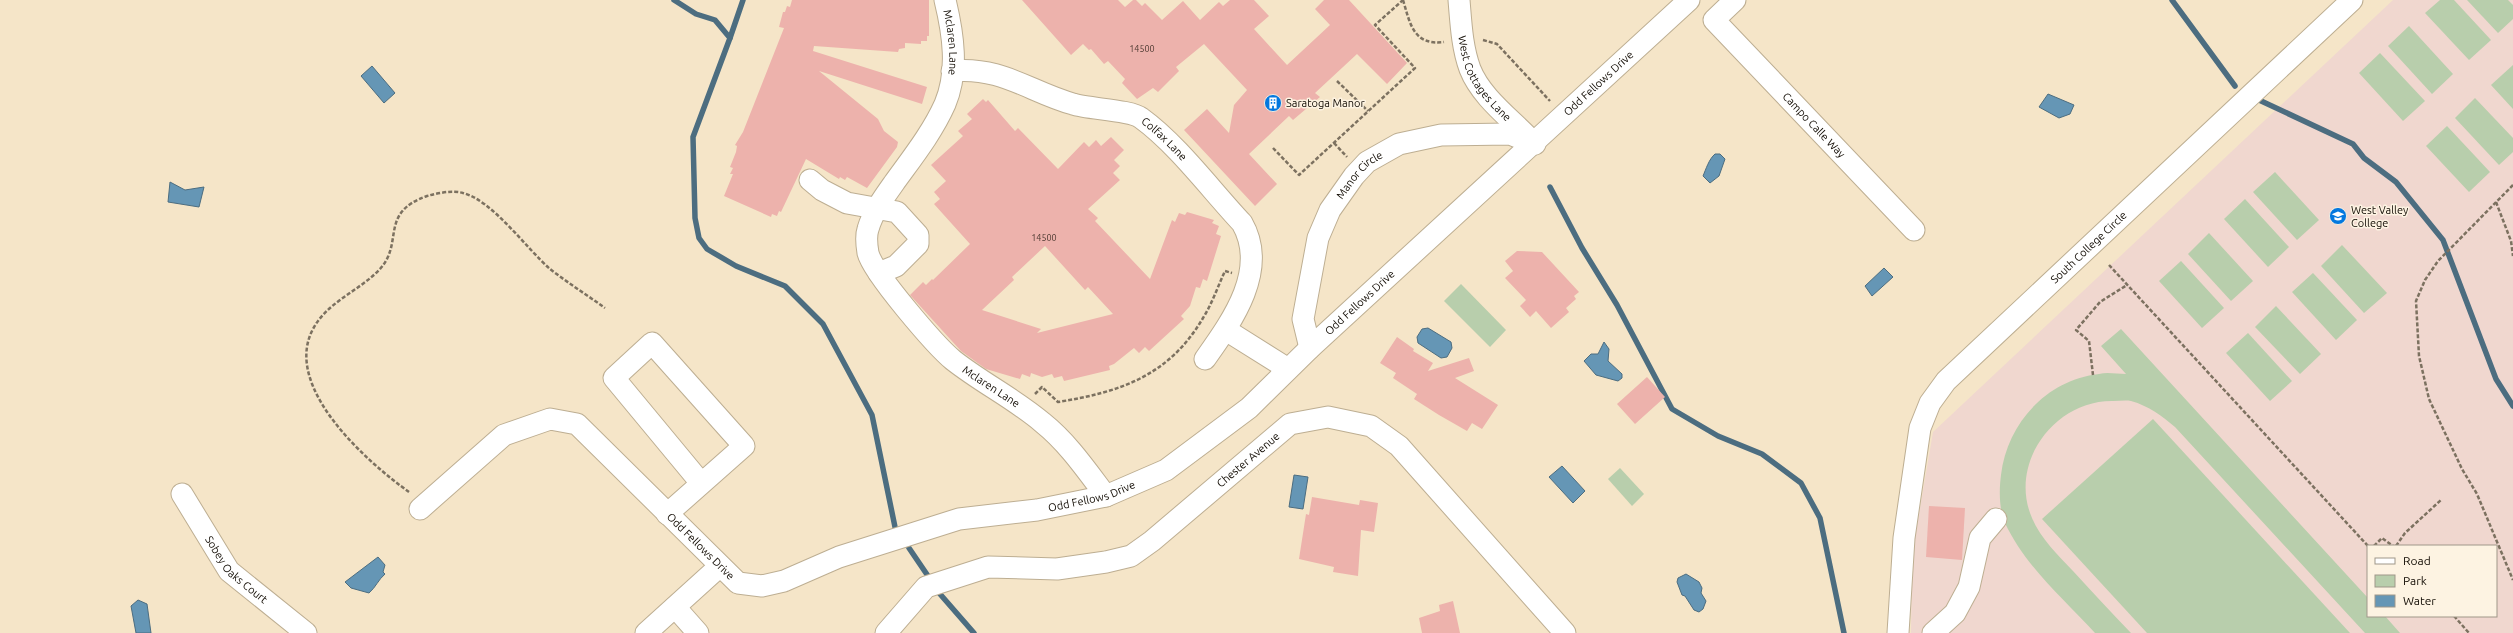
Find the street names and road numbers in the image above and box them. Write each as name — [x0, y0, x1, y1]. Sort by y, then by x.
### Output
street label: Mclaren Lane — [941, 8, 959, 76]
street label: West Cottages Lane — [1456, 35, 1514, 123]
street label: Odd Fellows Drive — [1561, 48, 1636, 118]
street label: Campo Calle Way — [1780, 90, 1848, 160]
street label: Colfax Lane — [1139, 115, 1190, 163]
street label: Manor Circle — [1334, 149, 1385, 201]
street label: South College Circle — [2048, 209, 2129, 286]
street label: Odd Fellows Drive — [1323, 268, 1397, 337]
street label: Mclaren Lane — [960, 363, 1022, 410]
street label: Chester Avenue — [1214, 430, 1282, 489]
street label: Odd Fellows Drive — [1047, 478, 1137, 514]
street label: Odd Fellows Drive — [665, 510, 737, 582]
street label: Sobey Oaks Court — [203, 534, 270, 606]

